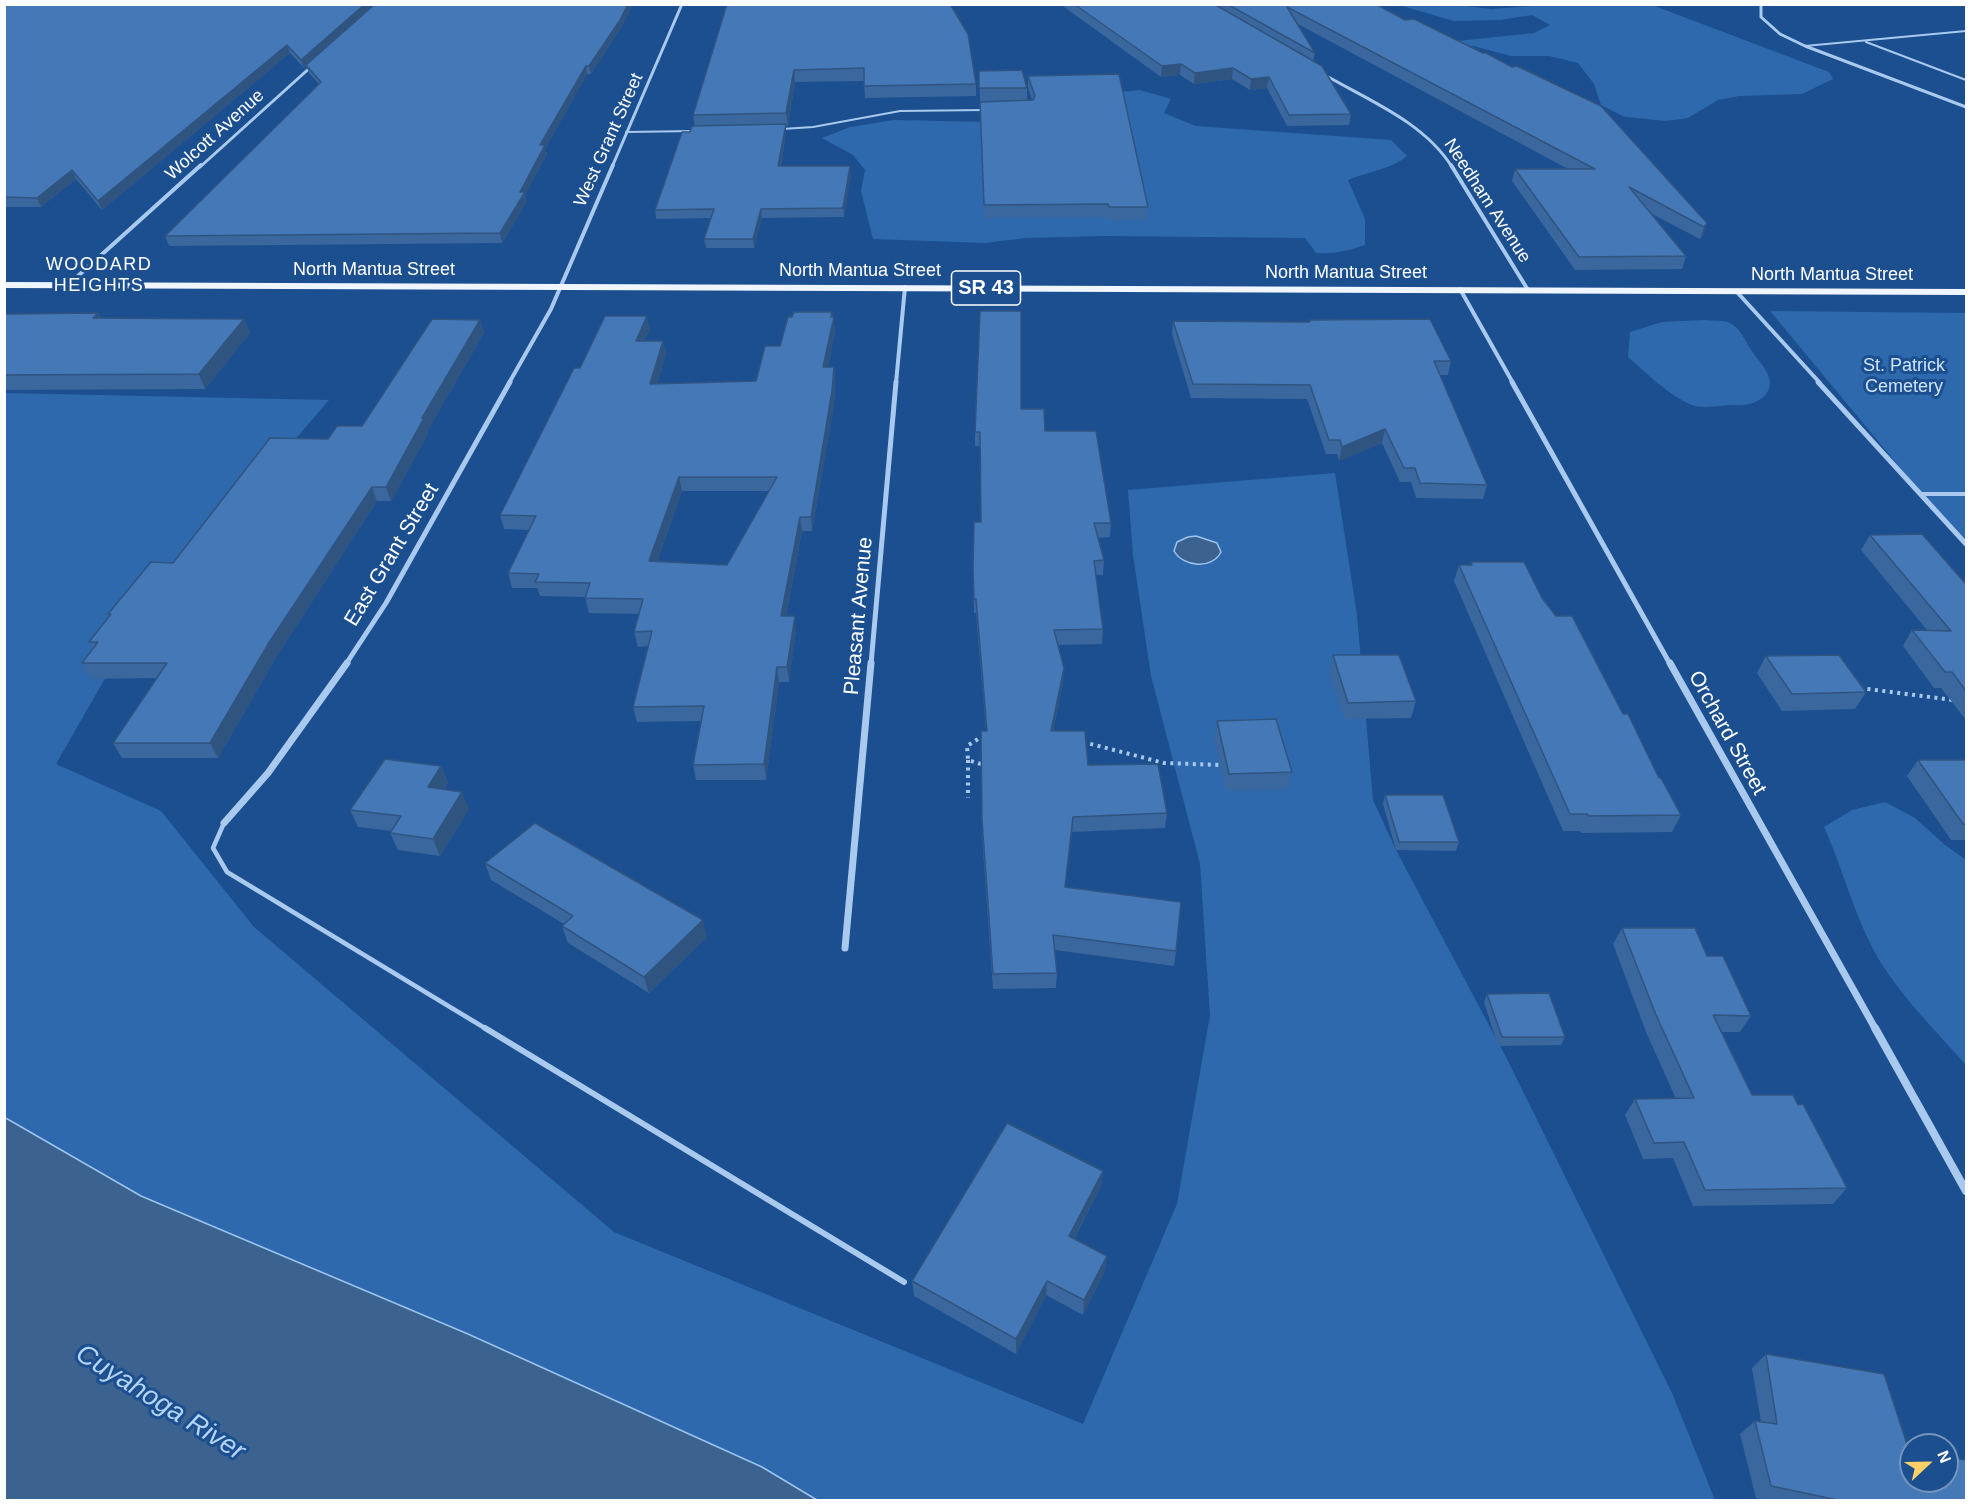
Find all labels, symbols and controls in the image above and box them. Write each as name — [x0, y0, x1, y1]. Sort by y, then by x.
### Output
street label: West Grant Street — [570, 70, 648, 210]
street label: Wolcott Avenue — [161, 85, 269, 185]
street label: Needham Avenue — [1439, 135, 1535, 267]
district label: WOODARD HEIGHTS — [46, 254, 152, 296]
street label: North Mantua Street — [293, 259, 455, 281]
street label: North Mantua Street — [779, 260, 941, 282]
street label: North Mantua Street — [1265, 262, 1427, 284]
street label: North Mantua Street — [1751, 264, 1913, 286]
road number: SR 43 — [952, 271, 1020, 305]
park label: St. Patrick Cemetery — [1863, 355, 1945, 398]
street label: East Grant Street — [339, 479, 445, 631]
street label: Pleasant Avenue — [840, 536, 878, 696]
street label: Orchard Street — [1683, 667, 1771, 799]
water label: Cuyahoga River — [69, 1338, 251, 1468]
north arrow — [1899, 1433, 1959, 1493]
text: N — [1934, 1448, 1954, 1465]

